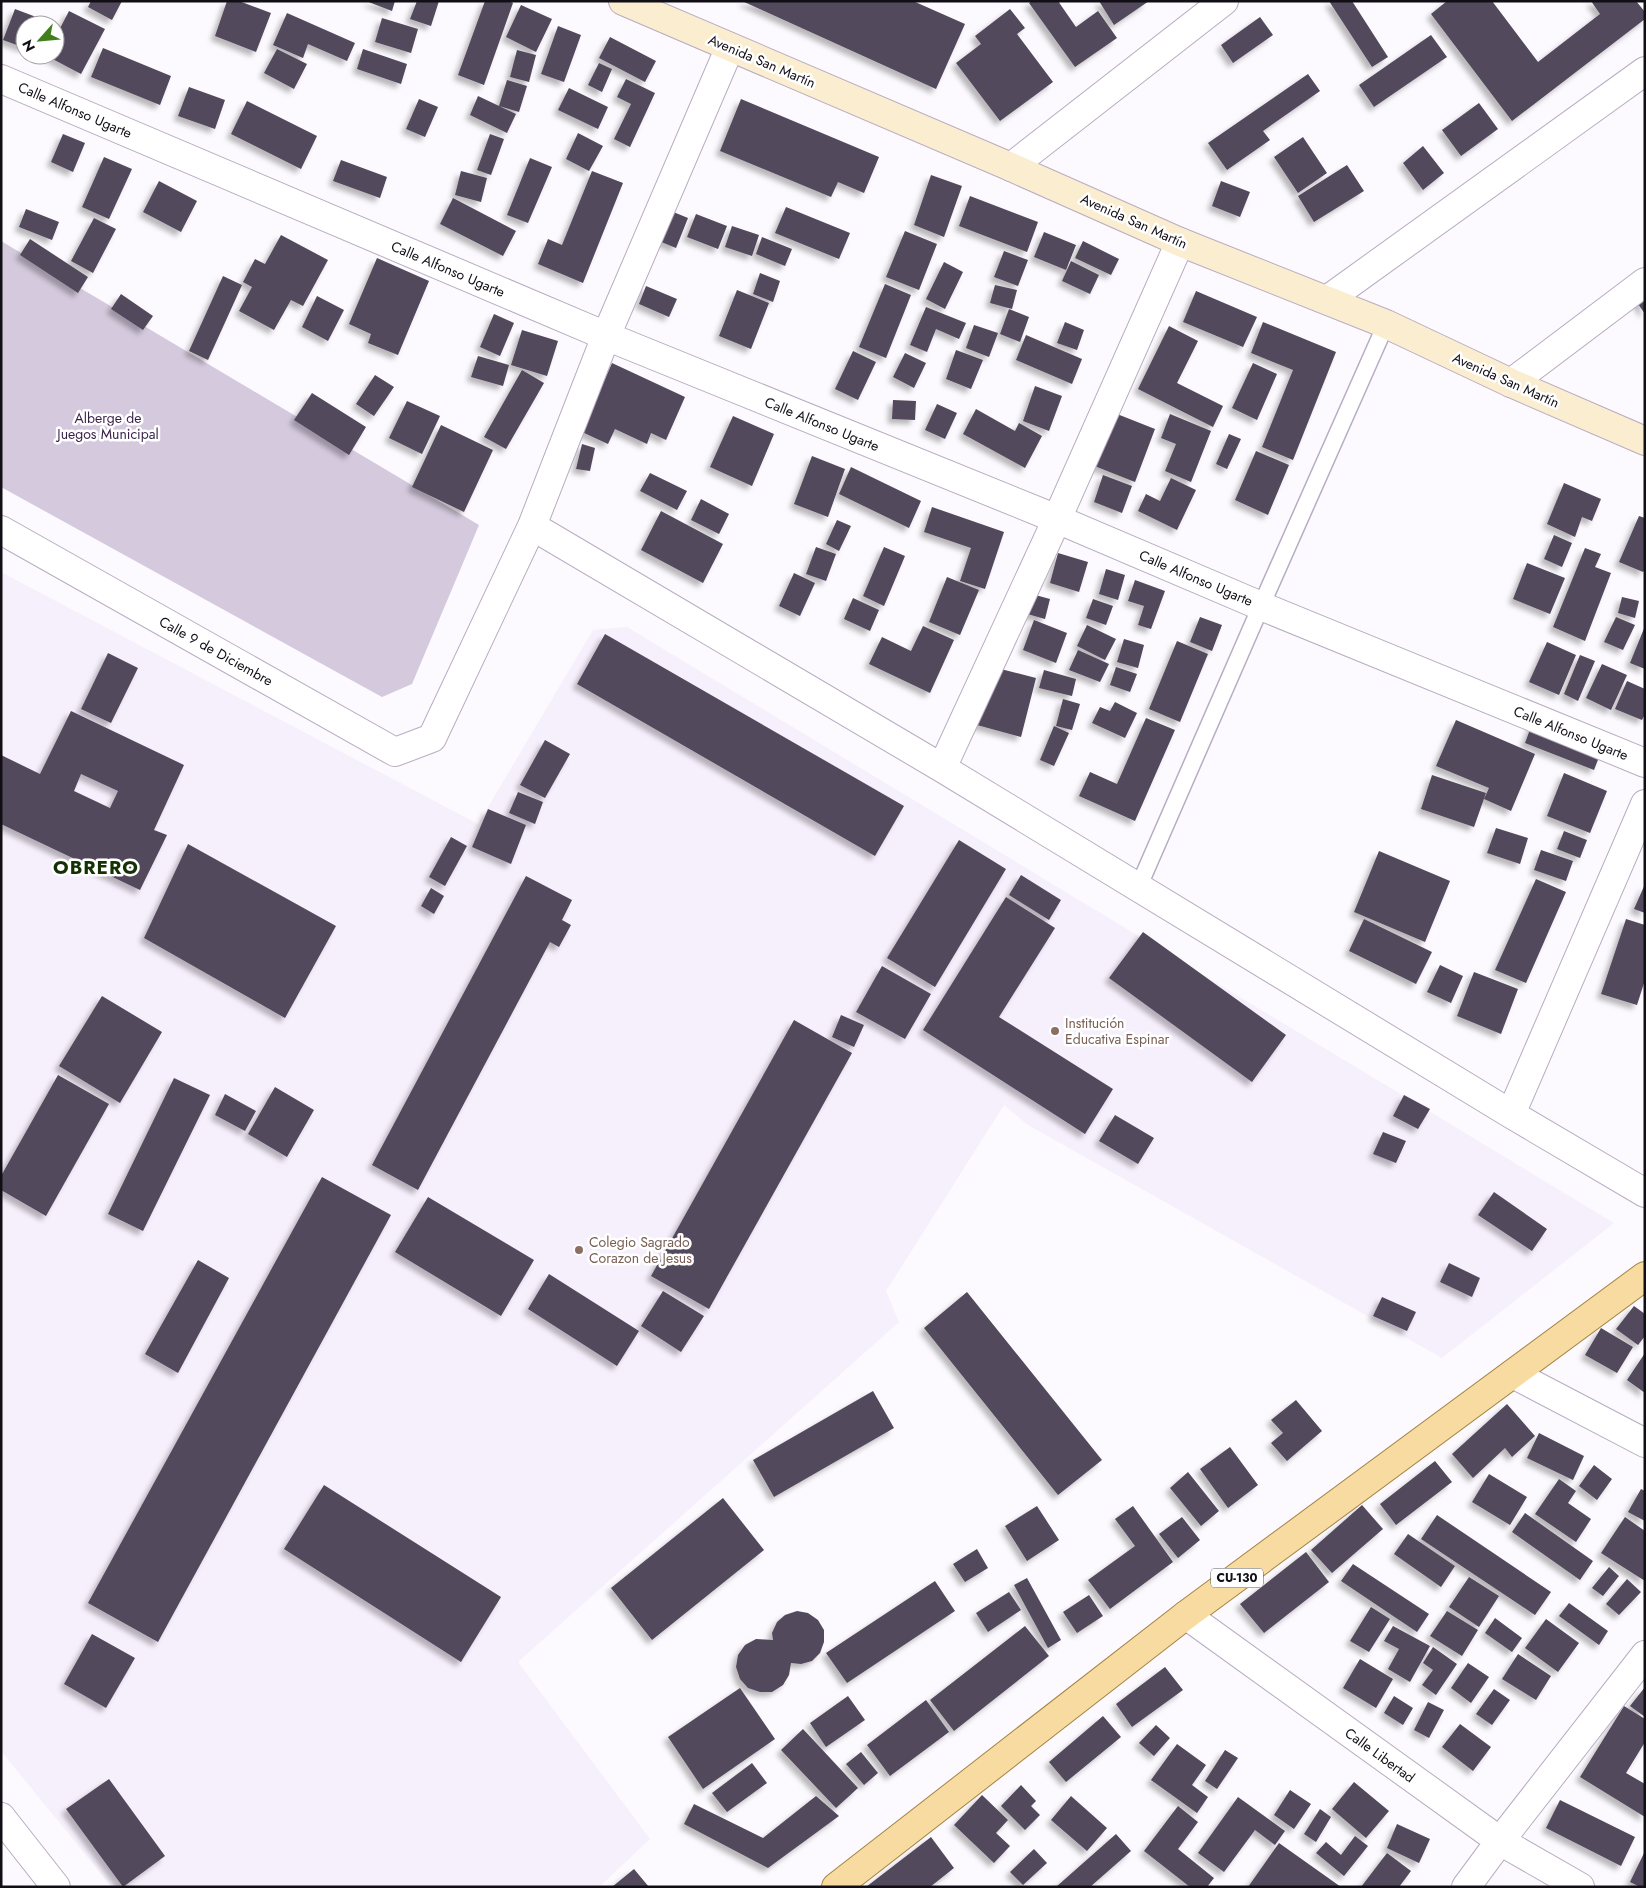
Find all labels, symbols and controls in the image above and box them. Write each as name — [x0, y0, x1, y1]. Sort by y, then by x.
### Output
north arrow — [15, 15, 65, 65]
street label: Avenida San Martín — [705, 29, 819, 93]
text: N — [17, 36, 40, 55]
street label: Calle Alfonso Ugarte — [15, 77, 135, 143]
street label: Avenida San Martín — [1077, 189, 1191, 253]
street label: Calle Alfonso Ugarte — [388, 236, 508, 302]
street label: Avenida San Martín — [1449, 348, 1563, 412]
street label: Calle Alfonso Ugarte — [762, 392, 882, 456]
park label: Alberge de Juegos Municipal — [55, 408, 159, 444]
street label: Calle Alfonso Ugarte — [1136, 545, 1256, 611]
street label: Calle 9 de Diciembre — [156, 611, 276, 691]
street label: Calle Alfonso Ugarte — [1511, 701, 1631, 765]
district label: OBRERO — [53, 854, 139, 881]
place label: Institución Educativa Espinar — [1065, 1013, 1170, 1049]
marker: Institución Educativa Espinar — [1049, 1025, 1061, 1037]
place label: Colegio Sagrado Corazon de Jesus — [589, 1232, 692, 1268]
marker: Colegio Sagrado Corazon de Jesus — [573, 1244, 585, 1256]
road number: CU-130 — [1211, 1569, 1263, 1588]
street label: Calle Libertad — [1341, 1723, 1419, 1787]

